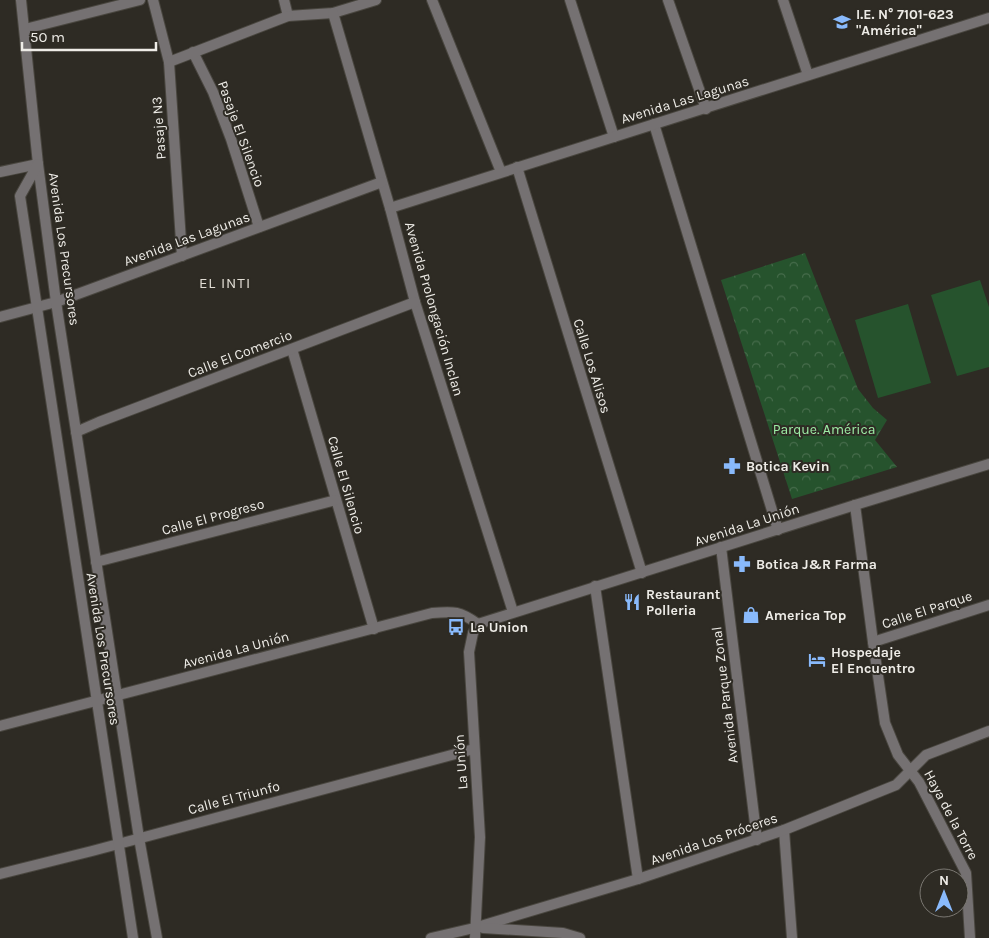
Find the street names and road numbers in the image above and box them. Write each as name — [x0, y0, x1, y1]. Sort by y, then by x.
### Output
street label: Avenida Las Lagunas — [619, 72, 751, 128]
street label: Pasaje El Silencio — [214, 79, 268, 189]
street label: Pasaje N3 — [148, 96, 170, 160]
street label: Avenida Los Precursores — [45, 171, 83, 327]
street label: Avenida Las Lagunas — [122, 208, 252, 270]
street label: Avenida Prolongación Inclan — [401, 220, 467, 398]
street label: Calle Los Alisos — [570, 317, 614, 415]
street label: Calle El Comercio — [185, 326, 295, 382]
street label: Calle El Silencio — [324, 434, 368, 536]
street label: Calle El Progreso — [160, 495, 266, 539]
street label: Avenida La Unión — [692, 500, 802, 550]
street label: Avenida Los Precursores — [83, 572, 123, 726]
street label: Calle El Parque — [880, 587, 974, 633]
street label: Avenida Parque Zonal — [708, 626, 742, 764]
street label: Avenida La Unión — [181, 628, 291, 672]
street label: La Unión — [451, 734, 471, 790]
street label: Haya de la Torre — [920, 767, 982, 863]
street label: Calle El Triunfo — [186, 778, 282, 818]
street label: Avenida Los Próceres — [648, 809, 780, 869]

